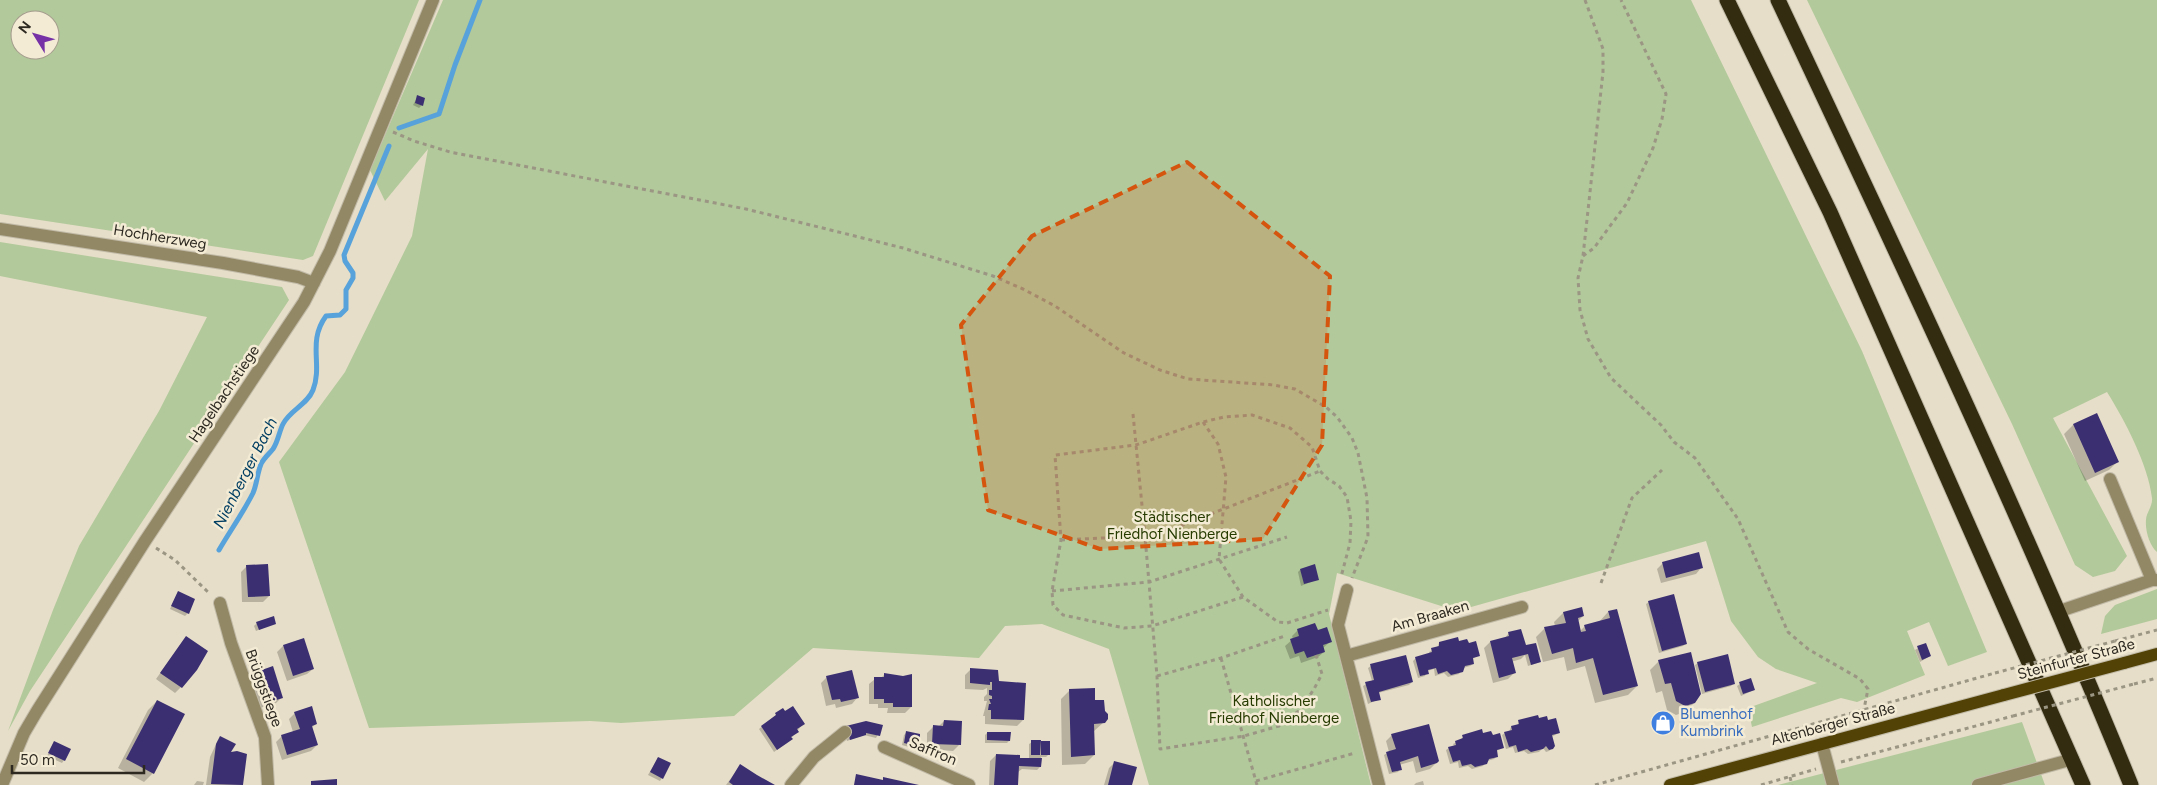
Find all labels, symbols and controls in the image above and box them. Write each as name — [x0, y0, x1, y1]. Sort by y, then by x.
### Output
north arrow — [10, 10, 60, 60]
text: N — [15, 18, 35, 37]
street label: Hochherzweg — [112, 221, 208, 253]
street label: Hagelbachstiege — [185, 342, 263, 446]
water label: Nienberger Bach — [209, 414, 281, 532]
park label: Städtischer Friedhof Nienberge — [1107, 508, 1237, 543]
street label: Am Braaken — [1389, 596, 1471, 636]
street label: Steinfurter Straße — [2015, 635, 2137, 683]
street label: Brüggstiege — [242, 647, 286, 729]
park label: Katholischer Friedhof Nienberge — [1209, 692, 1339, 727]
street label: Altenberger Straße — [1769, 699, 1897, 749]
place label: Blumenhof Kumbrink — [1680, 705, 1753, 740]
shop icon: Blumenhof Kumbrink — [1650, 710, 1676, 736]
street label: Saffron — [906, 733, 960, 769]
scale bar — [12, 742, 145, 774]
text: 50 m — [20, 751, 55, 769]

